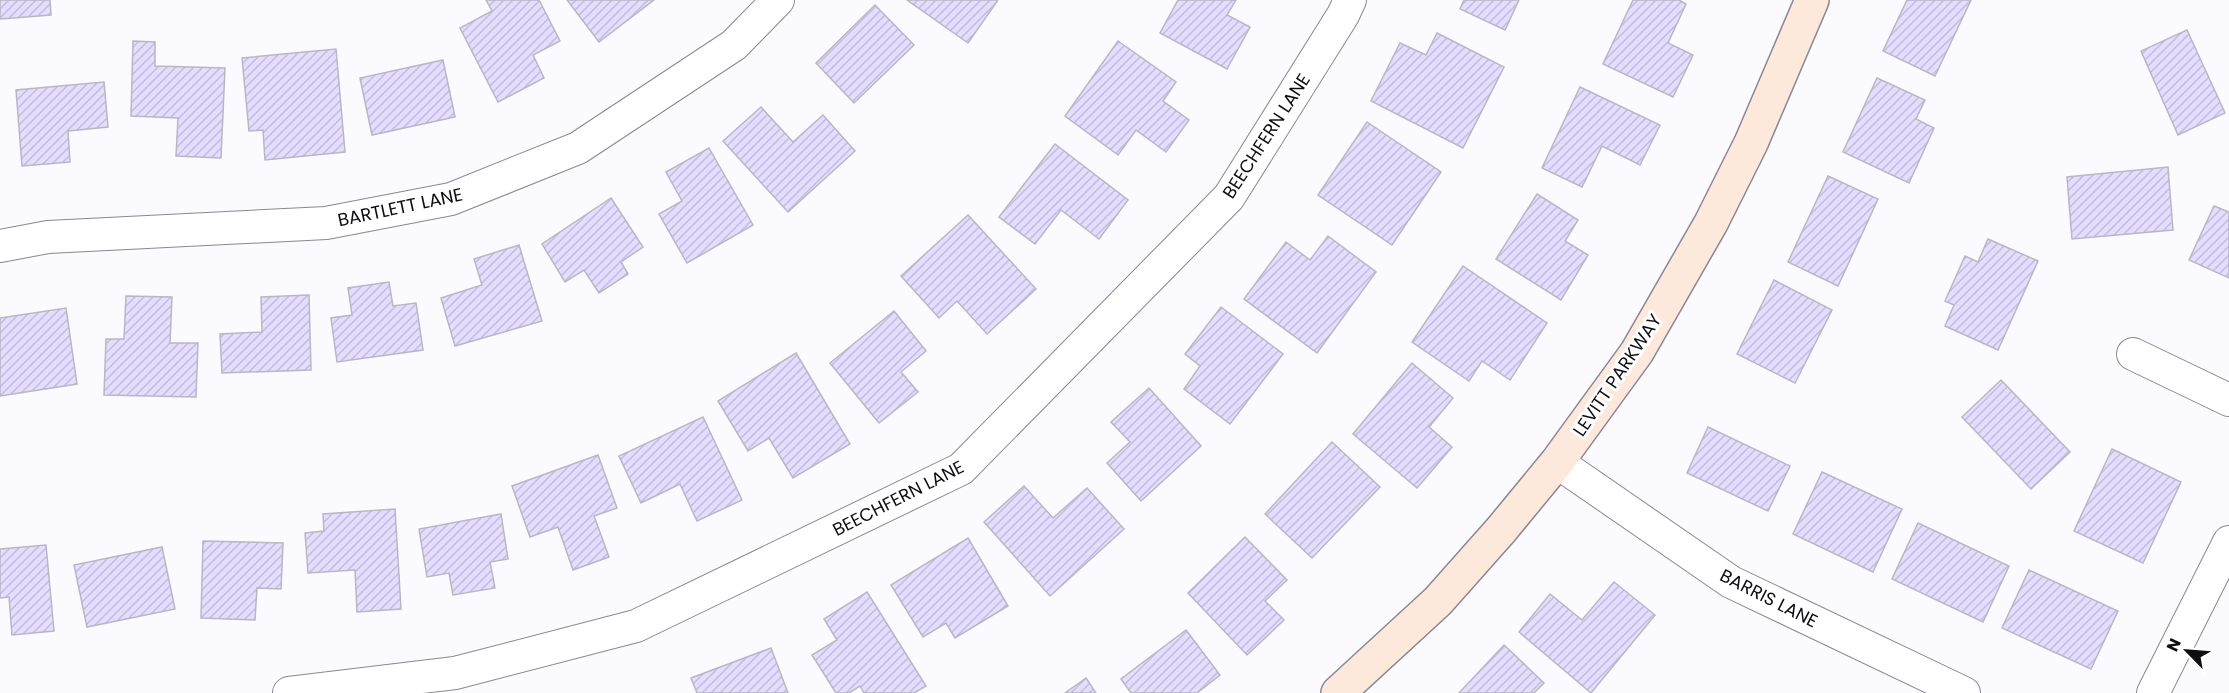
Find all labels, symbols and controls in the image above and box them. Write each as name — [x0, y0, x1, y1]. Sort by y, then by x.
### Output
street label: BEECHFERN LANE — [1216, 69, 1316, 203]
street label: BARTLETT LANE — [335, 182, 465, 232]
street label: LEVITT PARKWAY — [1567, 309, 1667, 441]
street label: BEECHFERN LANE — [828, 454, 968, 542]
street label: BARRIS LANE — [1716, 563, 1822, 633]
north arrow — [2157, 621, 2217, 681]
text: N — [2161, 635, 2187, 655]

